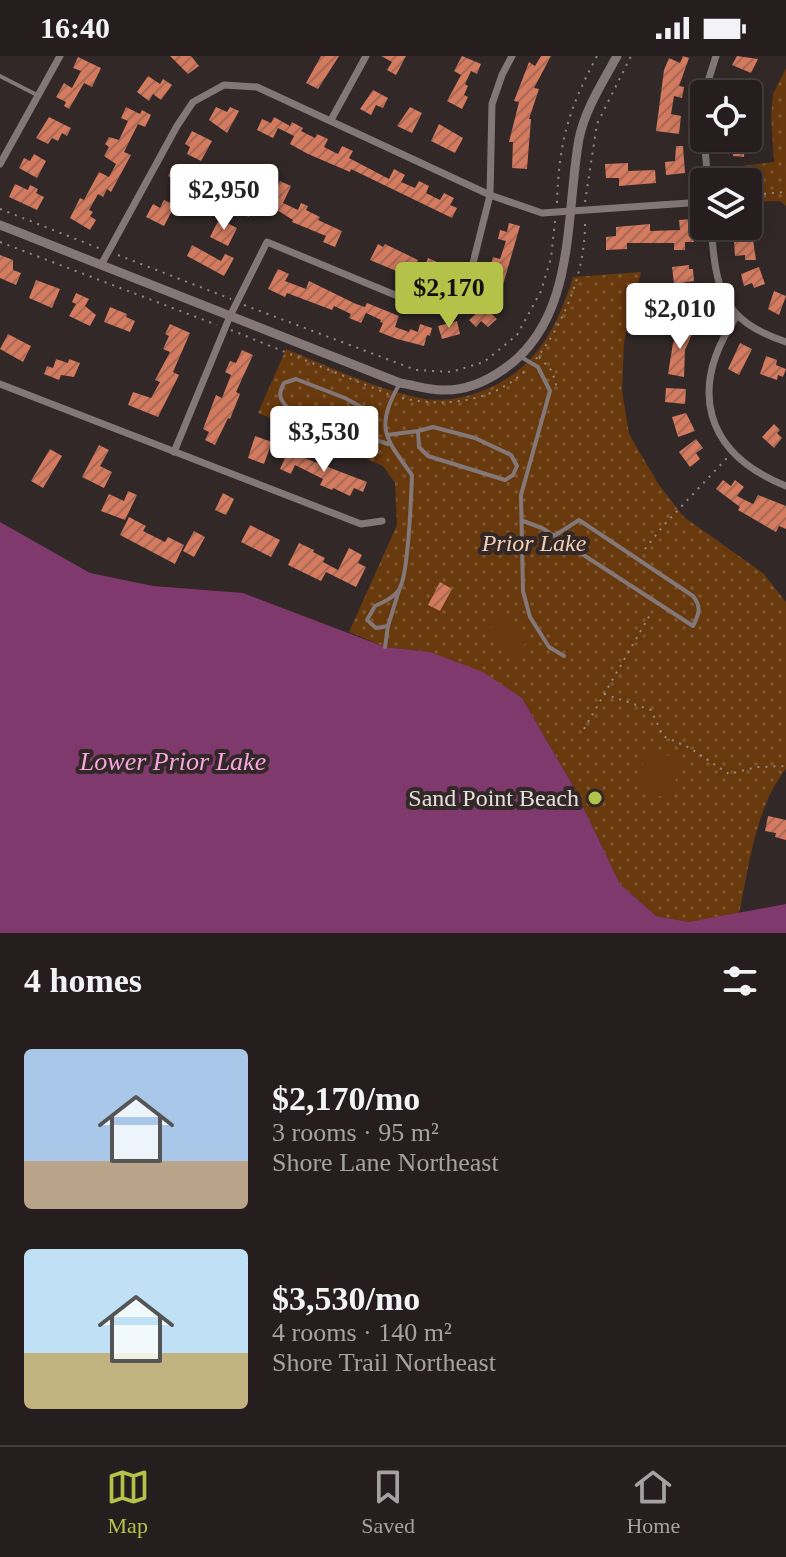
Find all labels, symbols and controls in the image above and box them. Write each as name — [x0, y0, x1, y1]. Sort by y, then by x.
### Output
text: 16:40 — [40, 11, 110, 44]
map controls — [690, 80, 762, 240]
button: locate — [690, 80, 762, 152]
pin: $2,950 — [159, 164, 289, 232]
button: layers — [690, 168, 762, 240]
text: $2,950 — [188, 175, 260, 204]
pin: $2,170 — [384, 262, 514, 330]
text: $2,170 — [413, 273, 485, 302]
pin: $2,010 — [615, 283, 745, 351]
text: $2,010 — [644, 294, 716, 323]
pin: $3,530 — [259, 406, 389, 474]
text: $3,530 — [288, 417, 360, 446]
park label: Prior Lake — [481, 530, 587, 556]
water label: Lower Prior Lake — [79, 747, 266, 776]
place label: Sand Point Beach — [408, 785, 579, 811]
marker: Sand Point Beach — [586, 789, 604, 807]
icon: filters — [718, 959, 762, 1003]
text: 4 homes — [24, 962, 142, 999]
text: $2,170/mo — [272, 1080, 420, 1117]
icon: home — [88, 1081, 184, 1177]
text: 3 rooms · 95 m² — [272, 1118, 439, 1147]
text: Shore Lane Northeast — [272, 1148, 499, 1177]
text: $3,530/mo — [272, 1280, 420, 1317]
icon: home — [88, 1281, 184, 1377]
text: 4 rooms · 140 m² — [272, 1318, 452, 1347]
text: Shore Trail Northeast — [272, 1348, 496, 1377]
tab: Map — [106, 1465, 150, 1539]
tab: Saved — [361, 1465, 415, 1539]
tab: Home — [626, 1465, 680, 1539]

